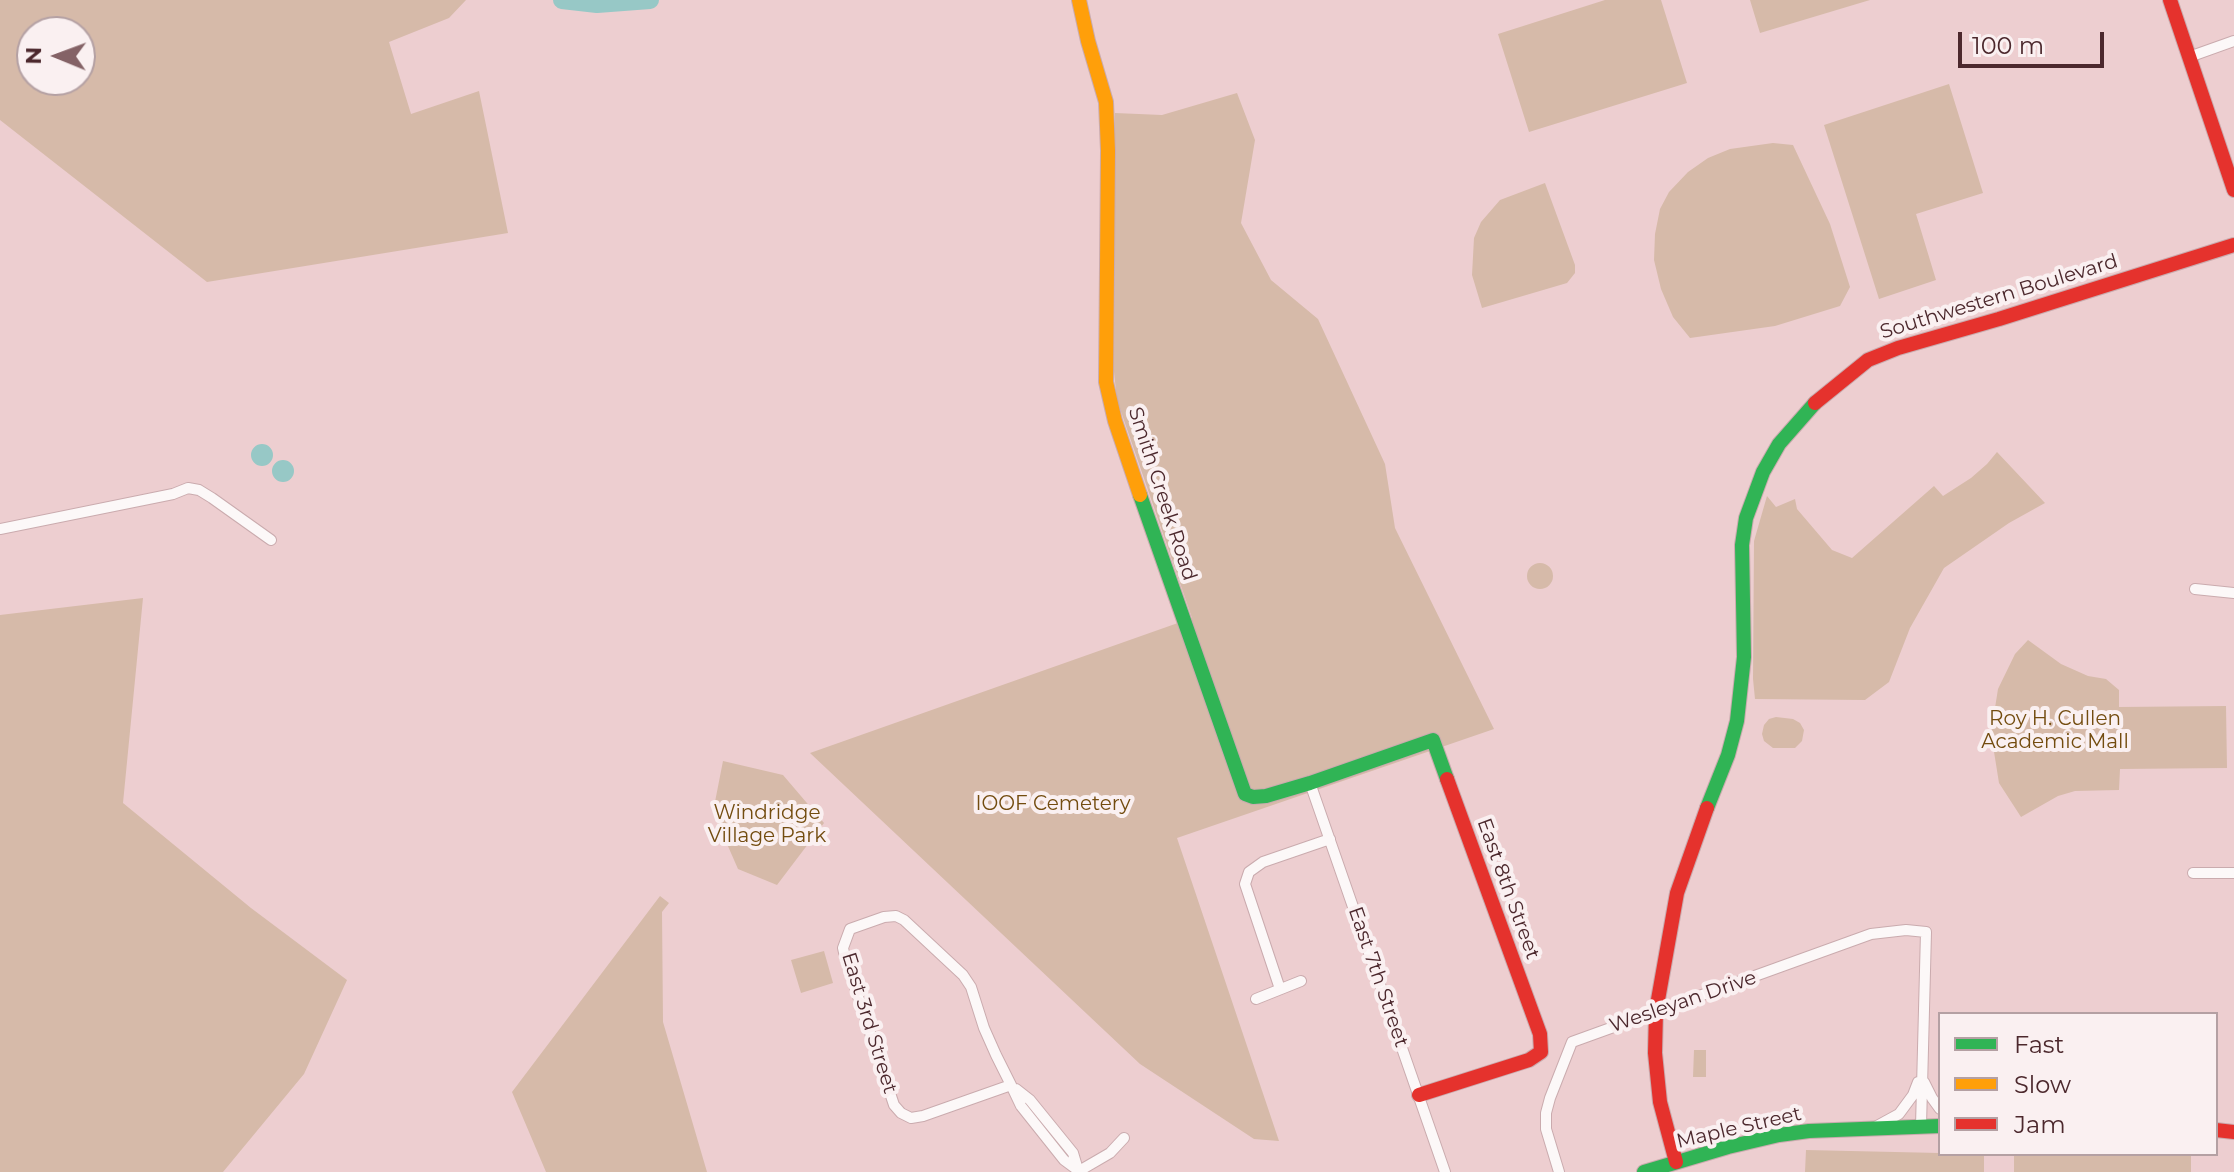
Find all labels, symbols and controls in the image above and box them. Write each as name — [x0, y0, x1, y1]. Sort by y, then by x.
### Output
north arrow — [16, 16, 96, 96]
scale bar — [1962, 16, 2108, 66]
text: 100 m — [1972, 31, 2044, 60]
text: N — [20, 46, 47, 65]
street label: Southwestern Boulevard — [1877, 249, 2121, 345]
street label: Smith Creek Road — [1123, 404, 1201, 584]
park label: Roy H. Cullen Academic Mall — [1981, 707, 2129, 754]
park label: IOOF Cemetery — [975, 792, 1131, 816]
park label: Windridge Village Park — [708, 801, 826, 848]
street label: East 8th Street — [1471, 815, 1545, 963]
street label: East 7th Street — [1343, 904, 1413, 1050]
street label: East 3rd Street — [836, 949, 902, 1097]
street label: Wesleyan Drive — [1606, 966, 1760, 1038]
legend — [1938, 1012, 2218, 1156]
text: Fast — [2014, 1030, 2064, 1059]
text: Slow — [2014, 1070, 2071, 1099]
street label: Maple Street — [1674, 1102, 1804, 1154]
text: Jam — [2014, 1110, 2066, 1139]

